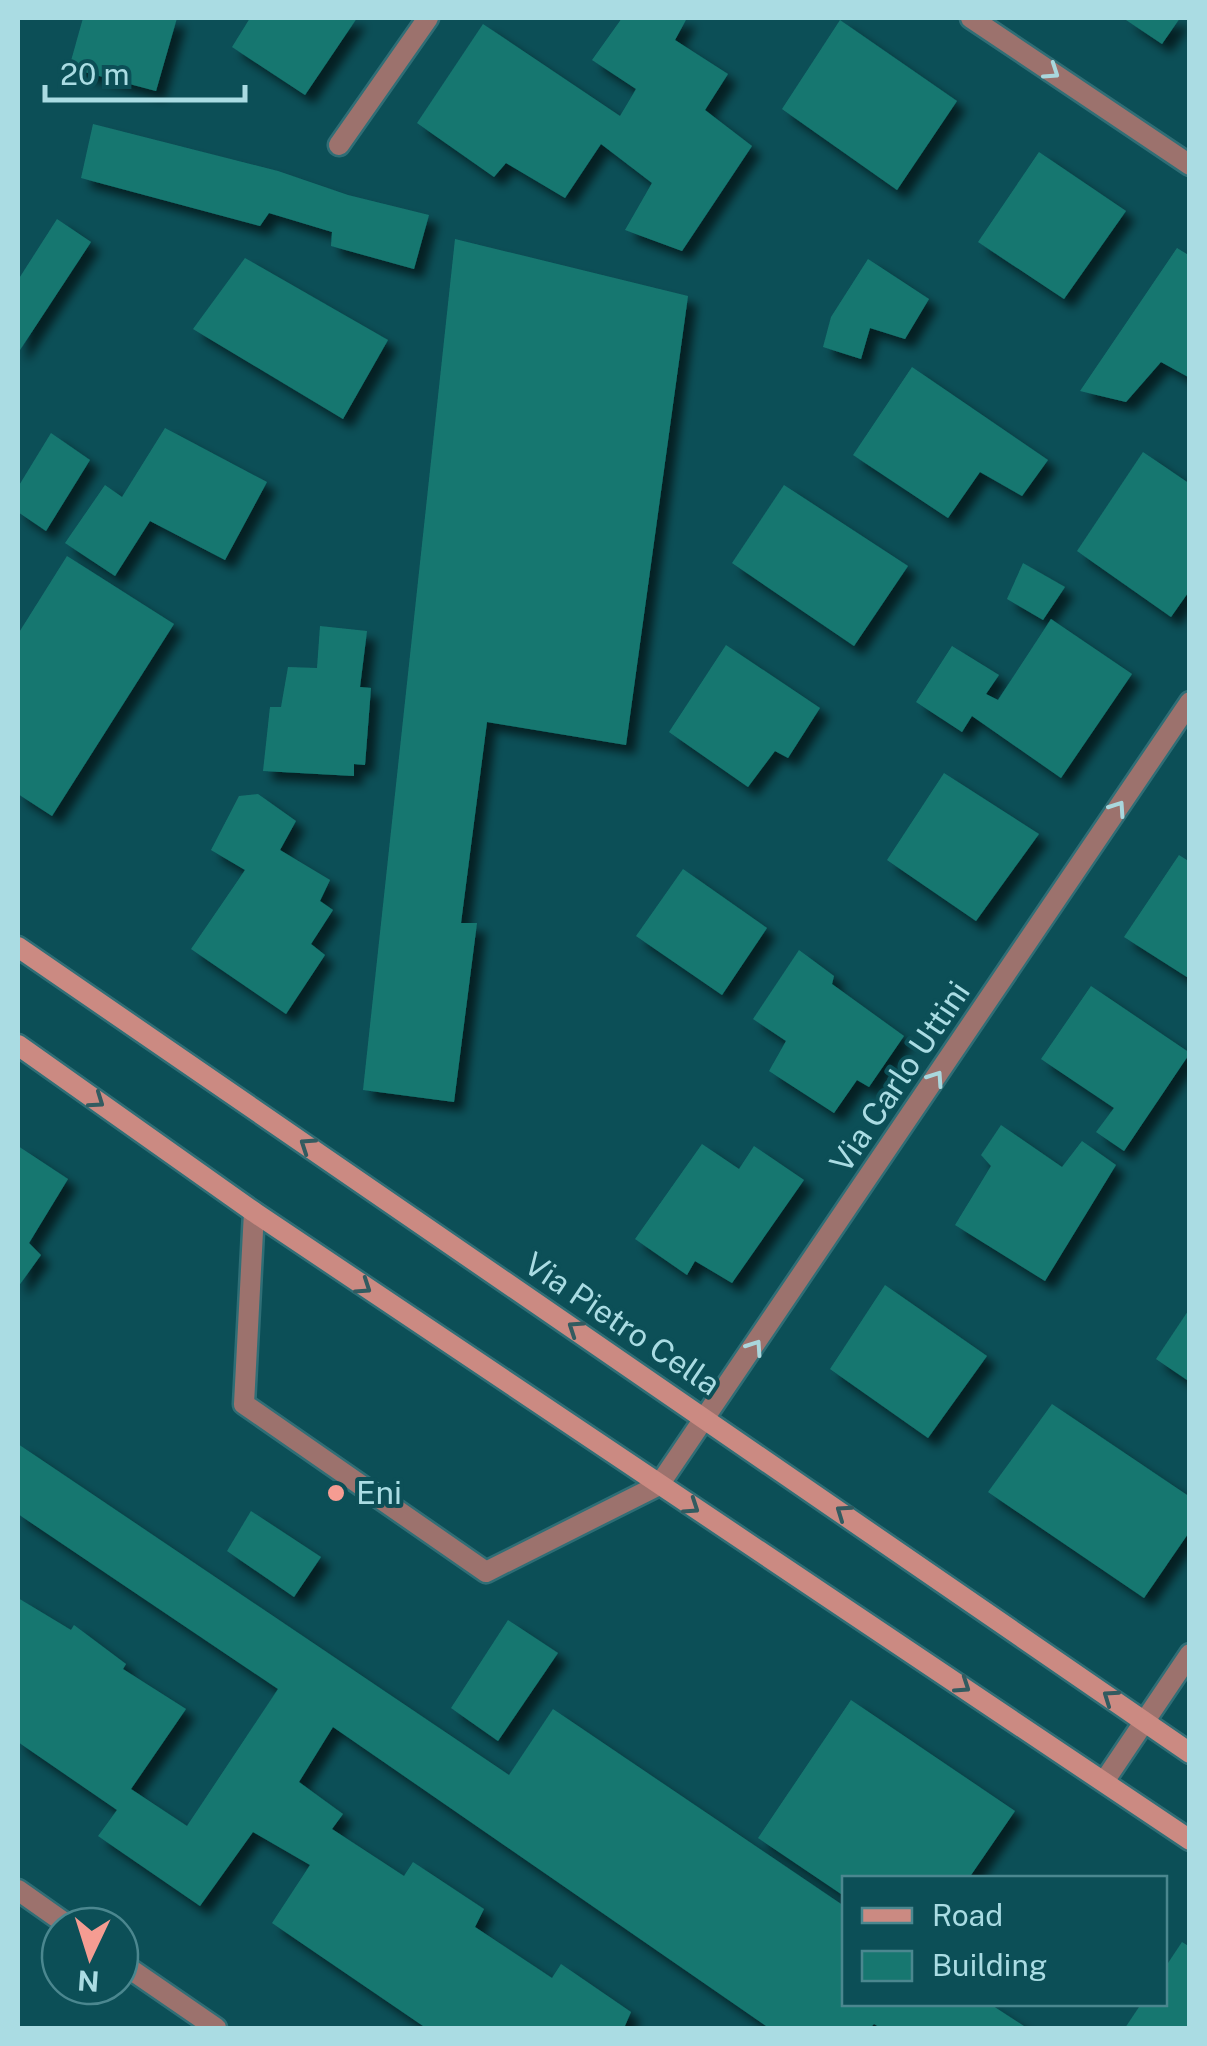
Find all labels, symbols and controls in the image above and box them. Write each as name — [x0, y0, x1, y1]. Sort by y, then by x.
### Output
scale bar — [45, 40, 245, 102]
text: 20 m — [60, 56, 129, 92]
one-way arrow — [1040, 60, 1059, 78]
one-way arrow — [1105, 801, 1124, 819]
street label: Via Carlo Uttini — [822, 974, 977, 1179]
one-way arrow — [924, 1070, 942, 1089]
one-way arrow — [86, 1090, 104, 1107]
one-way arrow — [299, 1139, 318, 1157]
street label: Via Pietro Cella — [518, 1245, 727, 1403]
one-way arrow — [354, 1274, 372, 1293]
one-way arrow — [568, 1322, 586, 1340]
one-way arrow — [742, 1340, 761, 1358]
place label: Eni — [356, 1474, 402, 1511]
marker: Eni — [325, 1482, 347, 1504]
one-way arrow — [681, 1495, 699, 1514]
one-way arrow — [835, 1506, 854, 1524]
one-way arrow — [952, 1674, 970, 1693]
one-way arrow — [1102, 1691, 1121, 1709]
legend — [842, 1876, 1167, 2006]
text: Road — [932, 1897, 1003, 1933]
north arrow — [40, 1906, 140, 2006]
text: Building — [932, 1947, 1047, 1983]
text: N — [76, 1964, 100, 1999]

